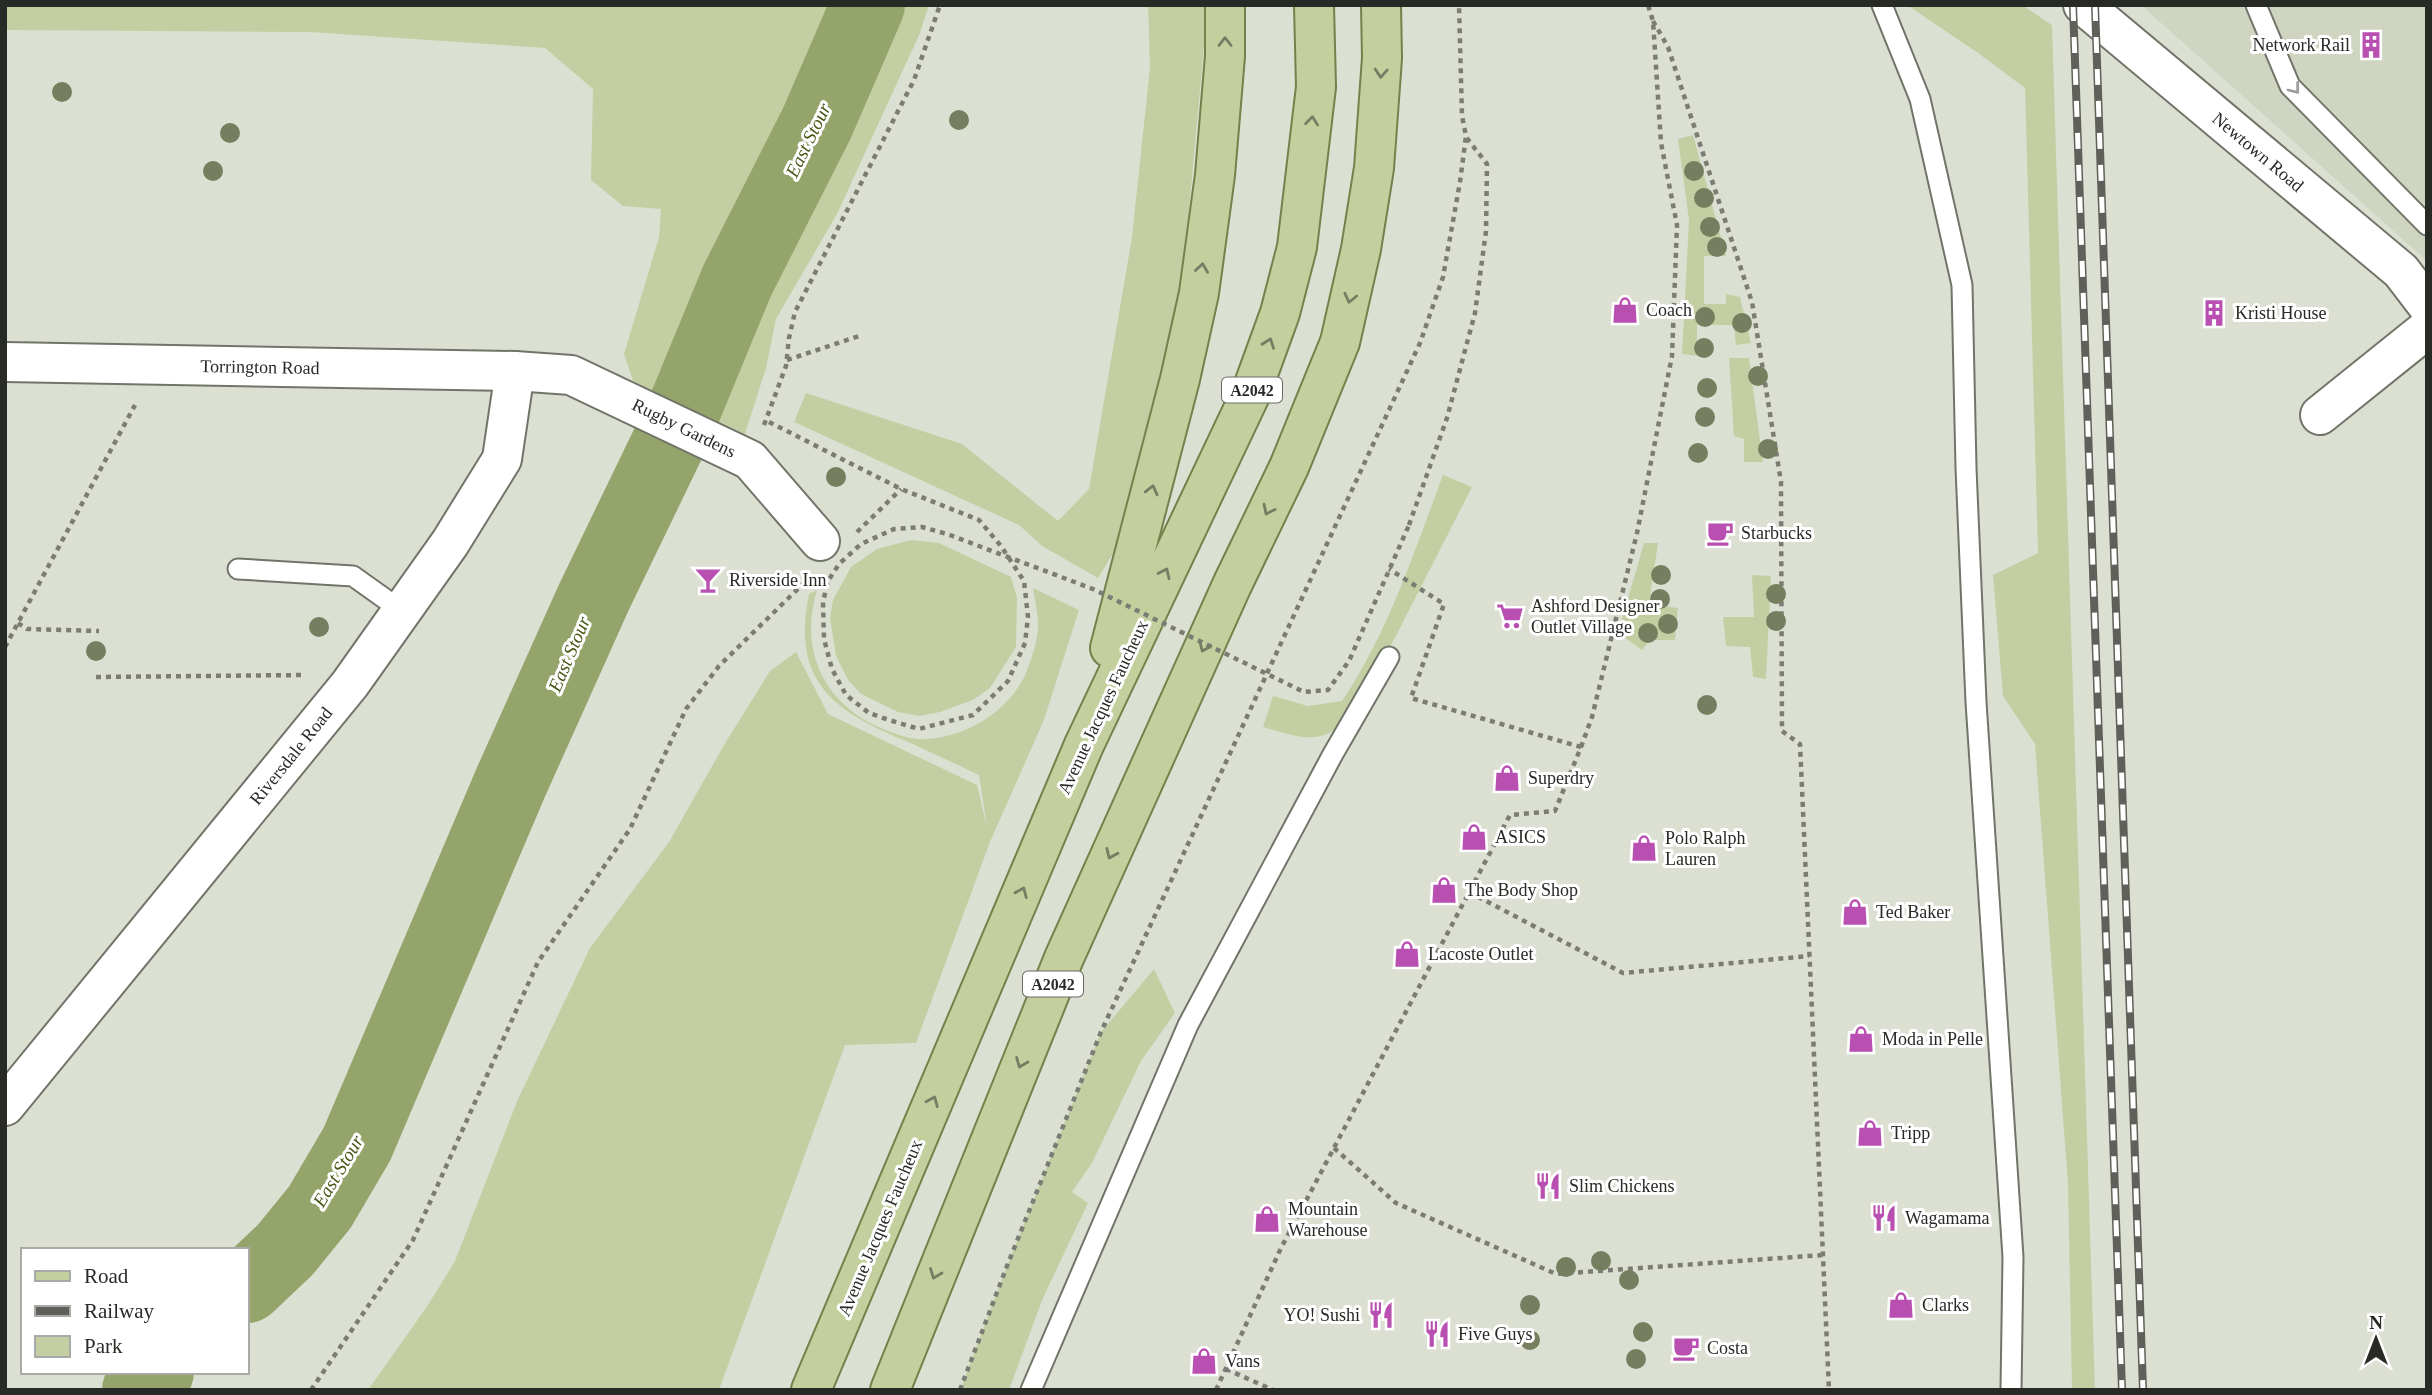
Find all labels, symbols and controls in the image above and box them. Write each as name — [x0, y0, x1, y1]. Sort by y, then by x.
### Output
building icon: Network Rail — [2356, 30, 2386, 60]
place label: Network Rail — [2253, 35, 2350, 55]
one-way arrow — [1217, 36, 1233, 46]
one-way arrow — [1374, 68, 1389, 79]
one-way arrow — [2286, 81, 2299, 94]
water label: East Stour — [781, 99, 835, 181]
street label: Newtown Road — [2208, 108, 2308, 196]
one-way arrow — [1305, 115, 1320, 126]
one-way arrow — [1195, 262, 1210, 274]
one-way arrow — [1344, 292, 1358, 304]
shop icon: Coach — [1610, 295, 1640, 325]
building icon: Kristi House — [2199, 298, 2229, 328]
place label: Coach — [1646, 300, 1692, 320]
place label: Kristi House — [2235, 303, 2327, 323]
one-way arrow — [1261, 337, 1275, 349]
street label: Torrington Road — [200, 356, 320, 378]
road number: A2042 — [1222, 378, 1282, 402]
street label: Rugby Gardens — [629, 394, 739, 462]
one-way arrow — [1144, 484, 1158, 496]
one-way arrow — [1262, 503, 1276, 515]
cafe icon: Starbucks — [1705, 518, 1735, 548]
place label: Starbucks — [1741, 523, 1812, 543]
bar icon: Riverside Inn — [693, 565, 723, 595]
one-way arrow — [1157, 568, 1171, 580]
place label: Riverside Inn — [729, 570, 826, 590]
place label: Ashford Designer Outlet Village — [1531, 596, 1659, 637]
supermarket icon: Ashford Designer Outlet Village — [1495, 601, 1525, 631]
water label: East Stour — [543, 613, 594, 696]
street label: Avenue Jacques Faucheux — [1054, 617, 1152, 797]
one-way arrow — [1198, 640, 1212, 652]
street label: Riversdale Road — [246, 703, 336, 809]
shop icon: Superdry — [1492, 763, 1522, 793]
place label: Superdry — [1528, 768, 1594, 788]
shop icon: ASICS — [1459, 822, 1489, 852]
place label: ASICS — [1495, 827, 1546, 847]
place label: Polo Ralph Lauren — [1665, 828, 1746, 869]
shop icon: Polo Ralph Lauren — [1629, 833, 1659, 863]
one-way arrow — [1105, 847, 1119, 860]
shop icon: The Body Shop — [1429, 875, 1459, 905]
place label: The Body Shop — [1465, 880, 1578, 900]
one-way arrow — [1013, 886, 1027, 898]
shop icon: Ted Baker — [1840, 897, 1870, 927]
place label: Ted Baker — [1876, 902, 1950, 922]
shop icon: Lacoste Outlet — [1392, 939, 1422, 969]
place label: Lacoste Outlet — [1428, 944, 1533, 964]
road number: A2042 — [1023, 972, 1083, 996]
shop icon: Moda in Pelle — [1846, 1024, 1876, 1054]
place label: Moda in Pelle — [1882, 1029, 1983, 1049]
one-way arrow — [1015, 1057, 1029, 1069]
one-way arrow — [925, 1096, 939, 1108]
shop icon: Tripp — [1855, 1118, 1885, 1148]
place label: Tripp — [1891, 1123, 1930, 1143]
water label: East Stour — [308, 1131, 368, 1211]
street label: Avenue Jacques Faucheux — [834, 1137, 926, 1319]
restaurant icon: Slim Chickens — [1533, 1171, 1563, 1201]
place label: Slim Chickens — [1569, 1176, 1675, 1196]
place label: Mountain Warehouse — [1288, 1199, 1368, 1240]
restaurant icon: Wagamama — [1869, 1203, 1899, 1233]
shop icon: Mountain Warehouse — [1252, 1204, 1282, 1234]
place label: Wagamama — [1905, 1208, 1990, 1228]
legend — [21, 1248, 248, 1374]
text: Road — [84, 1264, 129, 1288]
one-way arrow — [929, 1267, 943, 1279]
shop icon: Clarks — [1886, 1290, 1916, 1320]
place label: Clarks — [1922, 1295, 1969, 1315]
text: Railway — [84, 1299, 154, 1323]
restaurant icon: YO! Sushi — [1366, 1300, 1396, 1330]
north arrow — [2341, 1304, 2411, 1374]
place label: YO! Sushi — [1283, 1305, 1360, 1325]
text: N — [2369, 1312, 2383, 1333]
restaurant icon: Five Guys — [1422, 1319, 1452, 1349]
place label: Five Guys — [1458, 1324, 1533, 1344]
cafe icon: Costa — [1671, 1333, 1701, 1363]
text: Park — [84, 1334, 123, 1358]
place label: Costa — [1707, 1338, 1748, 1358]
shop icon: Vans — [1189, 1346, 1219, 1376]
place label: Vans — [1225, 1351, 1260, 1371]

